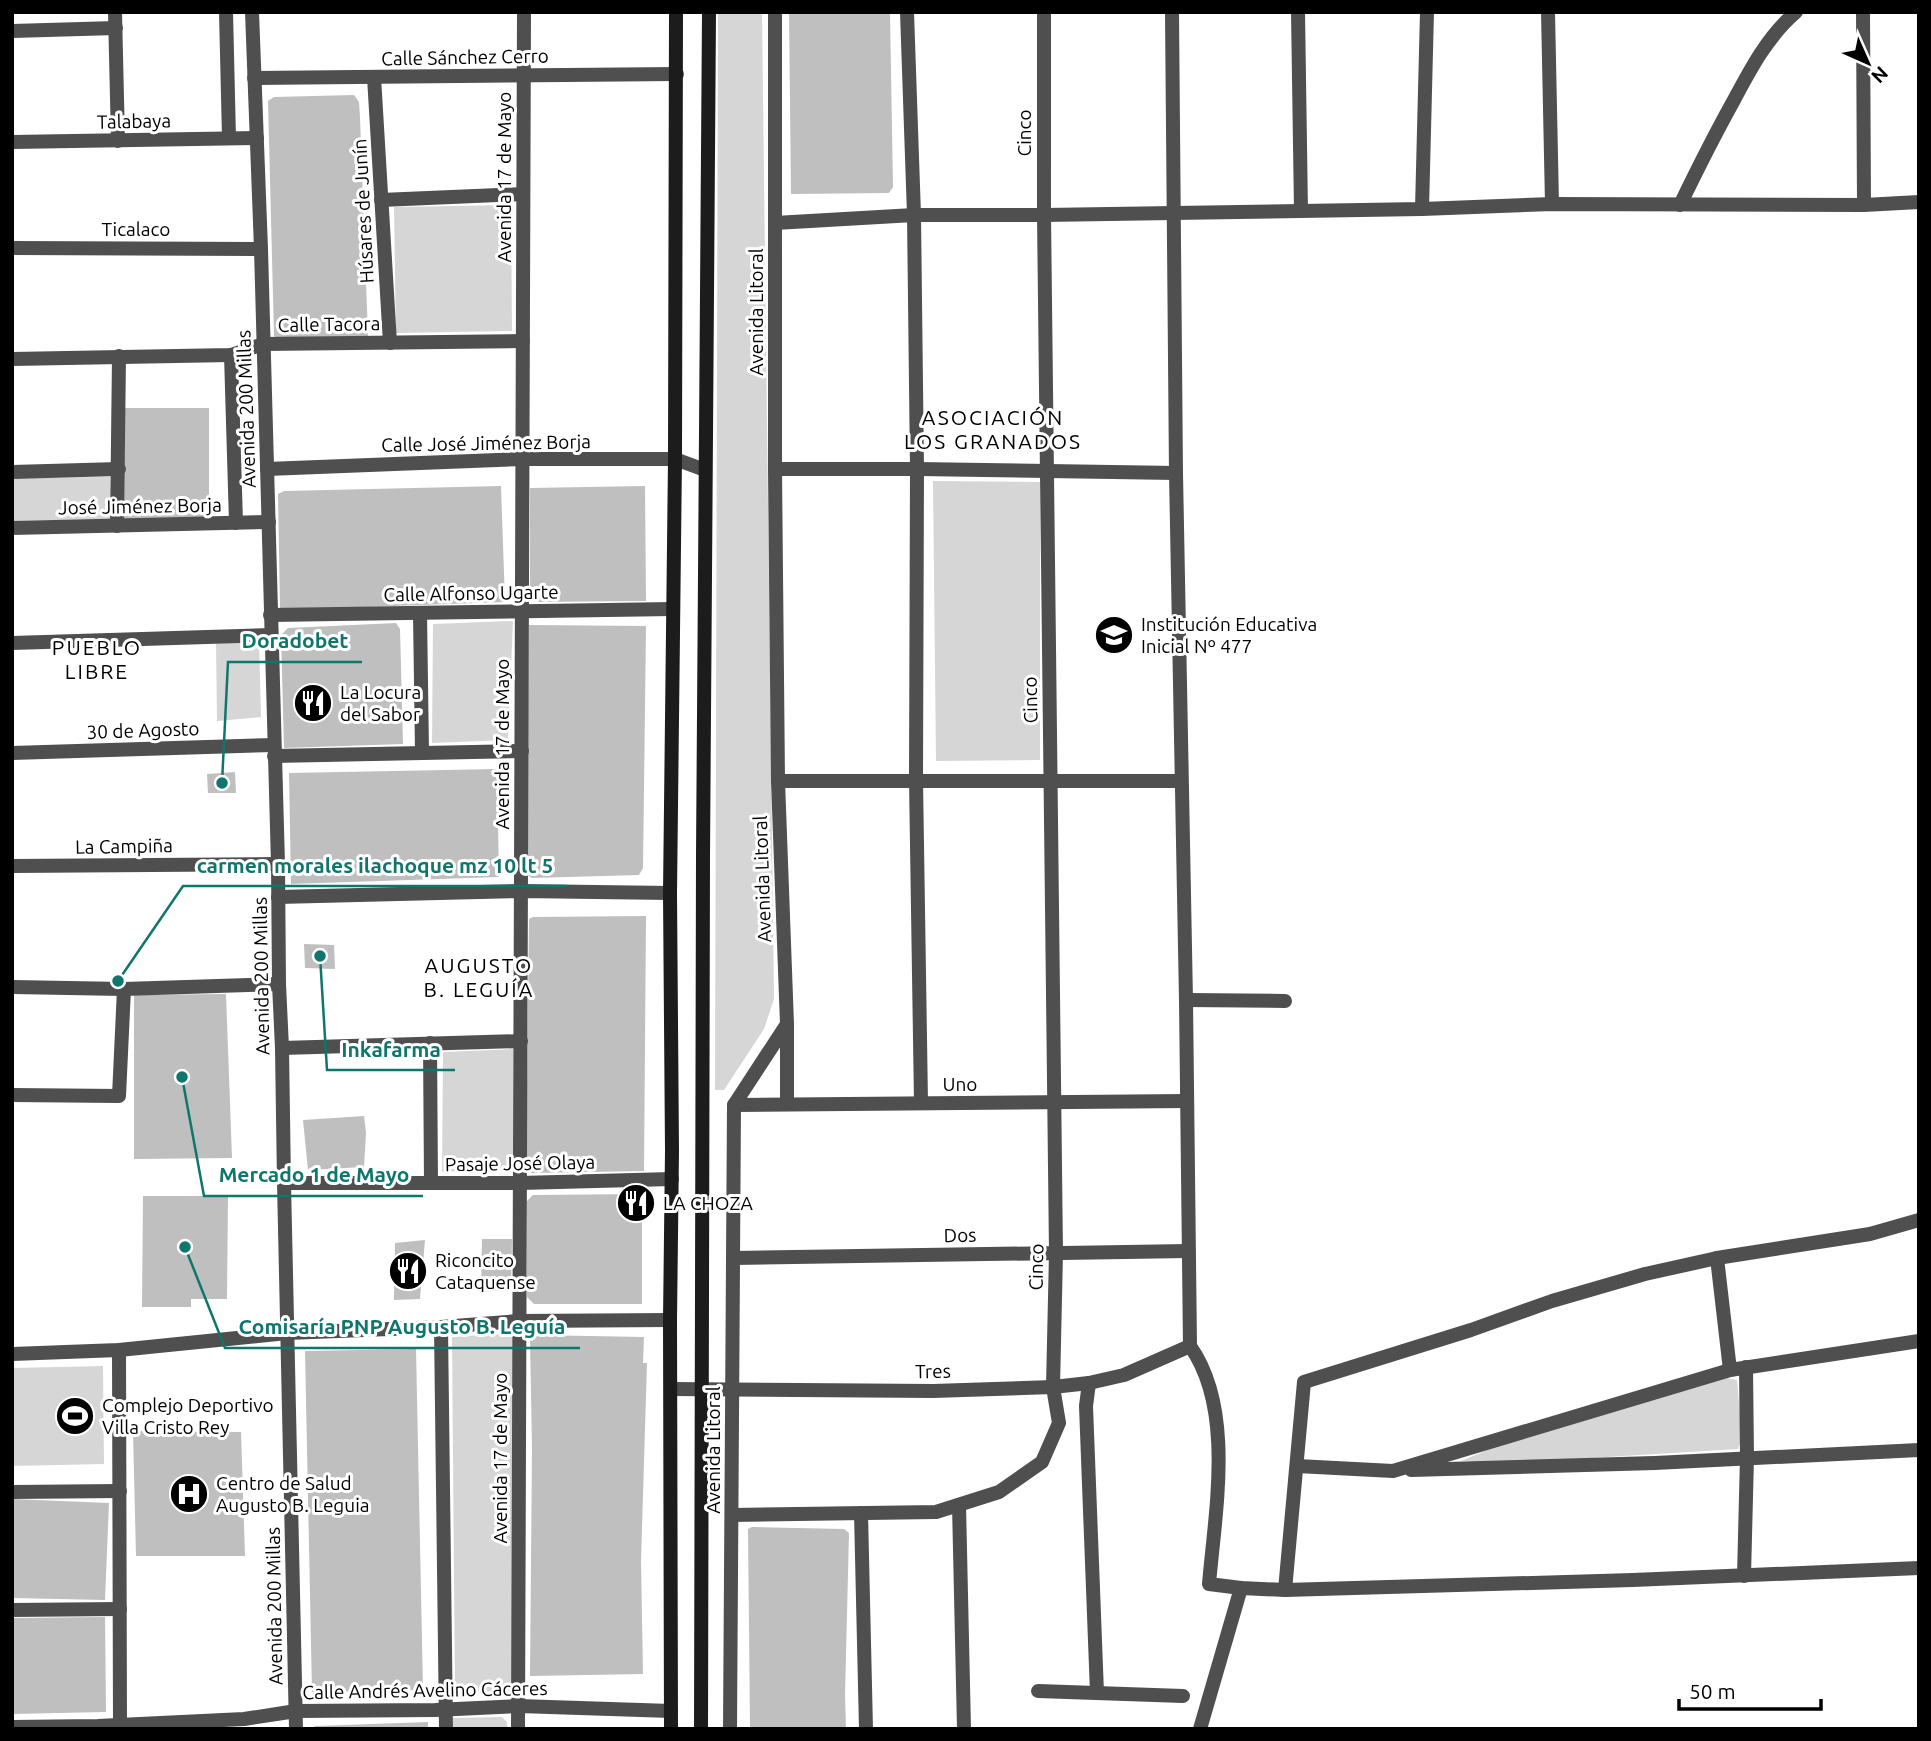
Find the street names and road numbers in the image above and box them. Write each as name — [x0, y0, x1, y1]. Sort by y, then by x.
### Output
street label: Calle Sánchez Cerro — [381, 45, 549, 69]
street label: Avenida 17 de Mayo — [493, 92, 515, 262]
street label: Talabaya — [97, 109, 171, 133]
street label: Cinco — [1013, 109, 1035, 157]
street label: Húsares de Junín — [348, 138, 378, 284]
street label: Ticalaco — [102, 218, 170, 240]
street label: Avenida Litoral — [745, 248, 767, 376]
street label: Calle Tacora — [277, 312, 381, 336]
street label: Avenida 200 Millas — [232, 330, 260, 488]
street label: Calle José Jiménez Borja — [381, 430, 591, 456]
street label: José Jiménez Borja — [58, 494, 222, 518]
street label: Calle Alfonso Ugarte — [383, 580, 559, 606]
street label: Avenida 17 de Mayo — [491, 659, 513, 829]
street label: Cinco — [1019, 676, 1041, 724]
street label: 30 de Agosto — [86, 717, 200, 743]
street label: Avenida Litoral — [749, 815, 775, 943]
street label: La Campiña — [75, 834, 173, 858]
street label: Avenida 200 Millas — [249, 897, 273, 1055]
street label: Uno — [943, 1073, 977, 1095]
street label: Pasaje José Olaya — [445, 1151, 595, 1175]
street label: Dos — [943, 1224, 977, 1246]
street label: Cinco — [1025, 1243, 1047, 1291]
street label: Tres — [915, 1360, 951, 1382]
street label: Avenida 17 de Mayo — [489, 1373, 511, 1543]
street label: Avenida Litoral — [702, 1386, 724, 1514]
street label: Avenida 200 Millas — [262, 1527, 286, 1685]
street label: Calle Andrés Avelino Cáceres — [302, 1677, 548, 1703]

